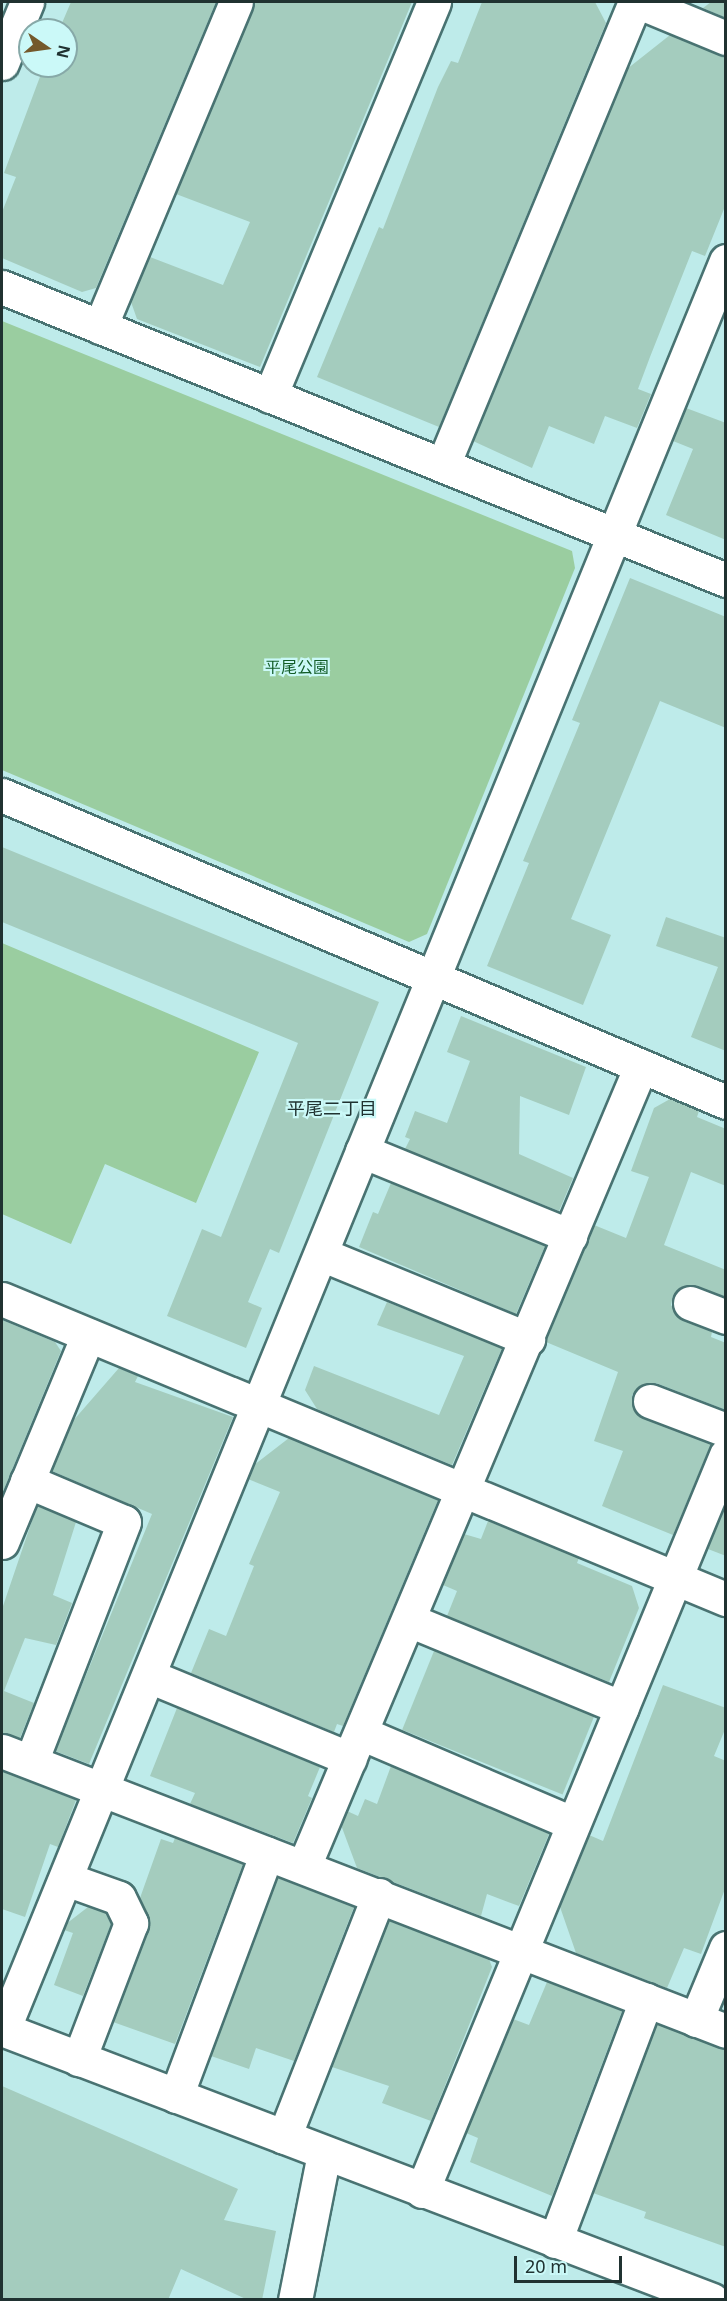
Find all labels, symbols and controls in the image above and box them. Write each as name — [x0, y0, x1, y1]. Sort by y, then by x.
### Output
north arrow — [18, 18, 78, 78]
text: N — [51, 43, 76, 60]
park label: 平尾公園 — [265, 657, 329, 677]
district label: 平尾二丁目 — [287, 1097, 377, 1119]
scale bar — [517, 2244, 625, 2282]
text: 20 m — [525, 2254, 567, 2278]

